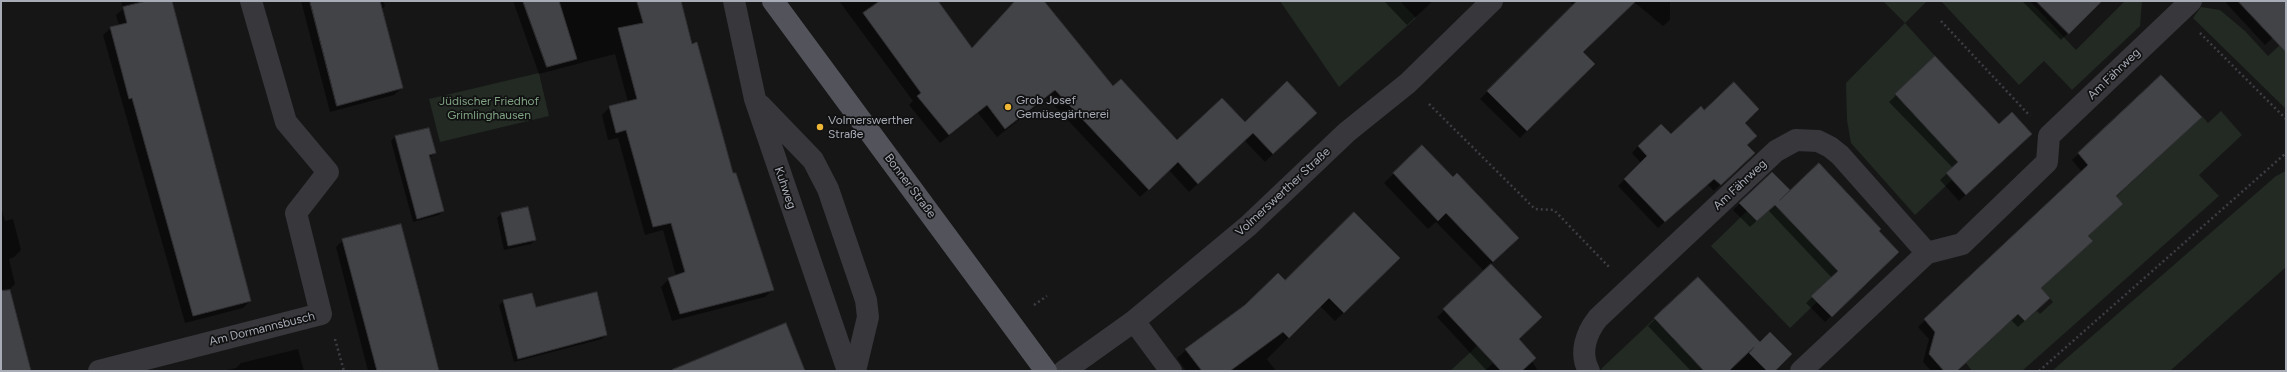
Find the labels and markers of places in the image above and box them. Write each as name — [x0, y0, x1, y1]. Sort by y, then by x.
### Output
place label: Grob Josef Gemüsegärtnerei — [1016, 93, 1109, 121]
marker: Grob Josef Gemüsegärtnerei — [1003, 102, 1013, 112]
place label: Volmerswerther Straße — [828, 113, 914, 141]
marker: Volmerswerther Straße — [815, 122, 825, 132]

